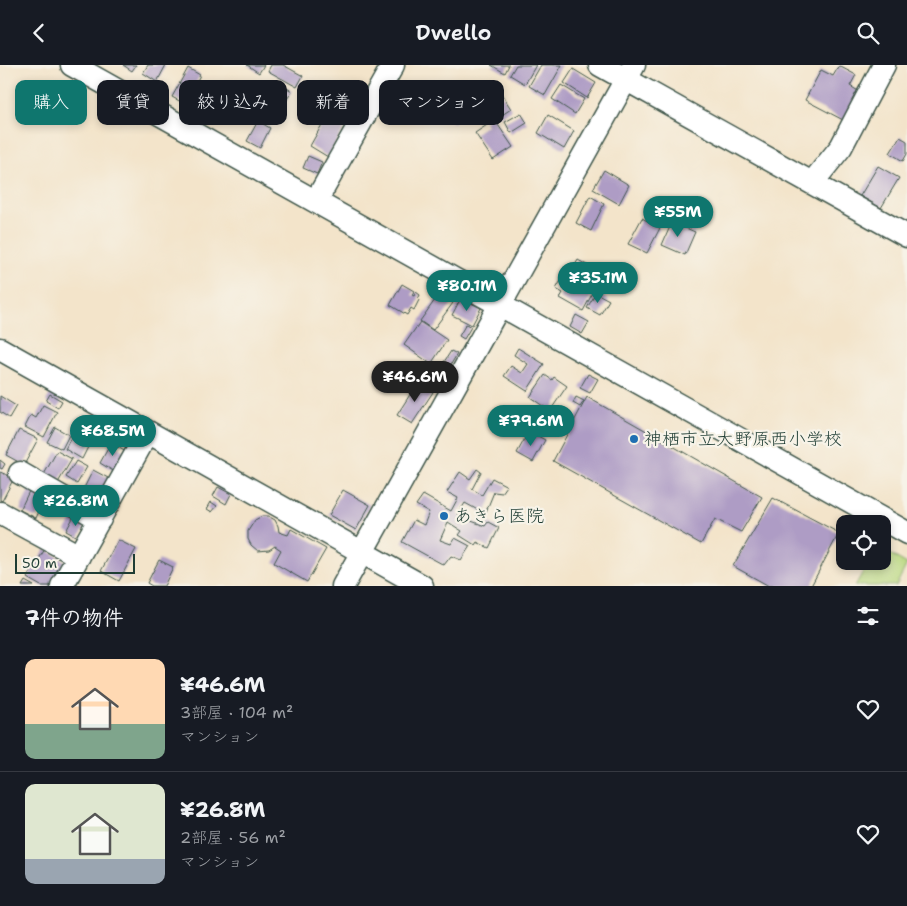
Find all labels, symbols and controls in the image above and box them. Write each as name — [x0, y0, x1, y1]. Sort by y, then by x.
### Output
text: Dwello — [416, 18, 491, 47]
icon: back — [25, 19, 53, 47]
icon: search — [854, 19, 882, 47]
chip: 購入 — [15, 80, 87, 125]
chip: 賃貸 — [97, 80, 169, 125]
chip: 絞り込み — [179, 80, 287, 125]
chip: 新着 — [297, 80, 369, 125]
chip: マンション — [379, 80, 504, 125]
pin: ¥55M — [648, 195, 708, 238]
text: ¥55M — [654, 201, 702, 222]
pin: ¥35.1M — [557, 261, 639, 304]
text: ¥35.1M — [569, 267, 627, 288]
pin: ¥80.1M — [426, 269, 508, 312]
text: ¥80.1M — [437, 275, 497, 296]
pin: ¥46.6M — [374, 361, 456, 403]
text: ¥46.6M — [382, 366, 448, 387]
pin: ¥79.6M — [490, 405, 572, 447]
text: ¥79.6M — [498, 410, 564, 431]
pin: ¥68.5M — [72, 415, 154, 457]
text: ¥68.5M — [81, 420, 145, 441]
place label: 神栖市立大野原西小学校 — [644, 427, 842, 451]
marker: 神栖市立大野原西小学校 — [628, 433, 640, 445]
pin: ¥26.8M — [35, 485, 117, 527]
text: ¥26.8M — [44, 490, 108, 511]
place label: あきら医院 — [454, 504, 544, 528]
marker: あきら医院 — [438, 510, 450, 522]
map controls — [836, 515, 891, 570]
button: locate — [836, 515, 891, 570]
scale bar — [15, 551, 135, 574]
text: 50 m — [22, 554, 57, 572]
icon: filters — [854, 602, 882, 630]
text: 7件の物件 — [25, 604, 124, 632]
text: ¥46.6M — [180, 671, 265, 699]
icon: home — [65, 679, 125, 739]
icon: heart — [854, 695, 882, 723]
text: 3部屋 · 104 m² — [180, 702, 293, 723]
text: マンション — [180, 726, 259, 747]
text: ¥26.8M — [180, 796, 265, 824]
icon: home — [65, 804, 125, 864]
icon: heart — [854, 820, 882, 848]
text: 2部屋 · 56 m² — [180, 827, 286, 848]
text: マンション — [180, 851, 259, 872]

